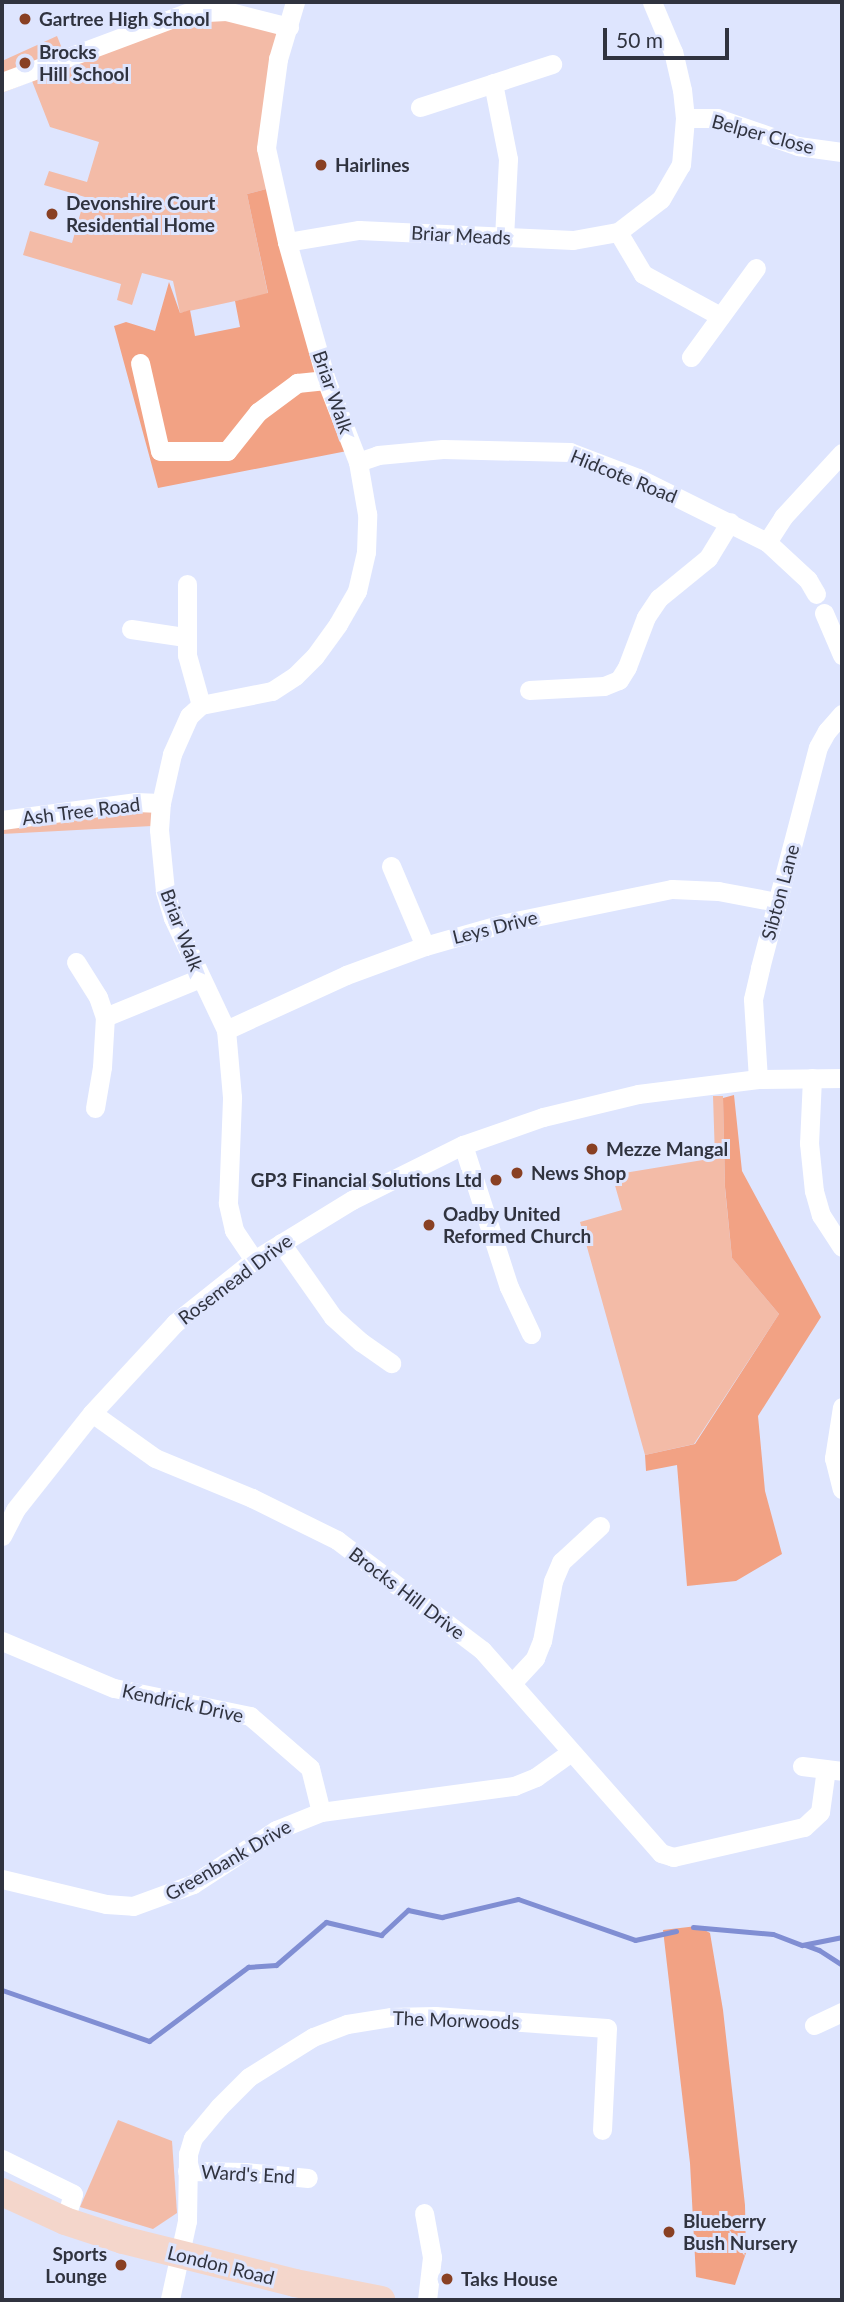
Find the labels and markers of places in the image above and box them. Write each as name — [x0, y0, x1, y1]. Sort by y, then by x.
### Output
place label: Gartree High School — [39, 8, 210, 30]
marker: Gartree High School — [17, 11, 33, 27]
place label: Brocks Hill School — [39, 41, 129, 85]
marker: Brocks Hill School — [17, 55, 33, 71]
place label: Hairlines — [335, 154, 410, 176]
marker: Hairlines — [313, 157, 329, 173]
place label: Devonshire Court Residential Home — [66, 192, 215, 236]
marker: Devonshire Court Residential Home — [44, 206, 60, 222]
place label: Mezze Mangal — [606, 1138, 728, 1160]
marker: Mezze Mangal — [584, 1141, 600, 1157]
place label: News Shop — [531, 1162, 626, 1184]
marker: News Shop — [509, 1165, 525, 1181]
place label: GP3 Financial Solutions Ltd — [251, 1169, 482, 1191]
marker: GP3 Financial Solutions Ltd — [488, 1172, 504, 1188]
place label: Oadby United Reformed Church — [443, 1203, 591, 1247]
marker: Oadby United Reformed Church — [421, 1217, 437, 1233]
place label: Blueberry Bush Nursery — [683, 2210, 798, 2254]
marker: Blueberry Bush Nursery — [661, 2224, 677, 2240]
place label: Sports Lounge — [45, 2243, 107, 2287]
marker: Sports Lounge — [113, 2257, 129, 2273]
place label: Taks House — [461, 2268, 558, 2290]
marker: Taks House — [439, 2271, 455, 2287]

